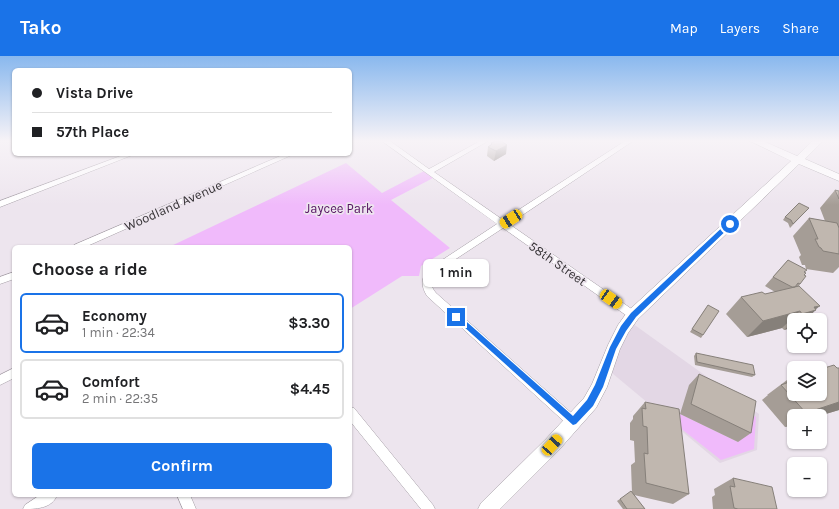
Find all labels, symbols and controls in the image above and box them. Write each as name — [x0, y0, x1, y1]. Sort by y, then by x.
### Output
text: Tako — [20, 17, 61, 39]
text: Map — [670, 20, 698, 37]
text: Layers — [720, 20, 760, 37]
text: Share — [782, 20, 819, 37]
text: Vista Drive — [56, 84, 133, 102]
text: 57th Place — [56, 123, 129, 141]
street label: Woodland Avenue — [122, 177, 225, 234]
park label: Jaycee Park — [305, 201, 373, 216]
car — [498, 207, 524, 231]
route start — [721, 215, 739, 233]
street label: 58th Street — [526, 238, 589, 289]
text: Choose a ride — [32, 258, 147, 280]
callout: 1 min — [423, 259, 489, 287]
text: 1 min — [440, 265, 472, 280]
car — [598, 287, 624, 311]
icon: car — [34, 305, 70, 341]
text: Economy — [82, 307, 147, 325]
route end — [447, 308, 465, 326]
map controls — [787, 313, 827, 497]
button: locate — [787, 313, 827, 353]
text: $3.30 — [288, 314, 330, 332]
text: 1 min · 22:34 — [82, 325, 155, 340]
button: layers — [787, 361, 827, 401]
icon: car — [34, 371, 70, 407]
text: Comfort — [82, 373, 140, 391]
text: $4.45 — [290, 380, 330, 398]
text: 2 min · 22:35 — [82, 391, 158, 406]
button: + — [787, 409, 827, 449]
car — [540, 432, 564, 458]
button: Confirm — [32, 443, 332, 489]
button: − — [787, 457, 827, 497]

